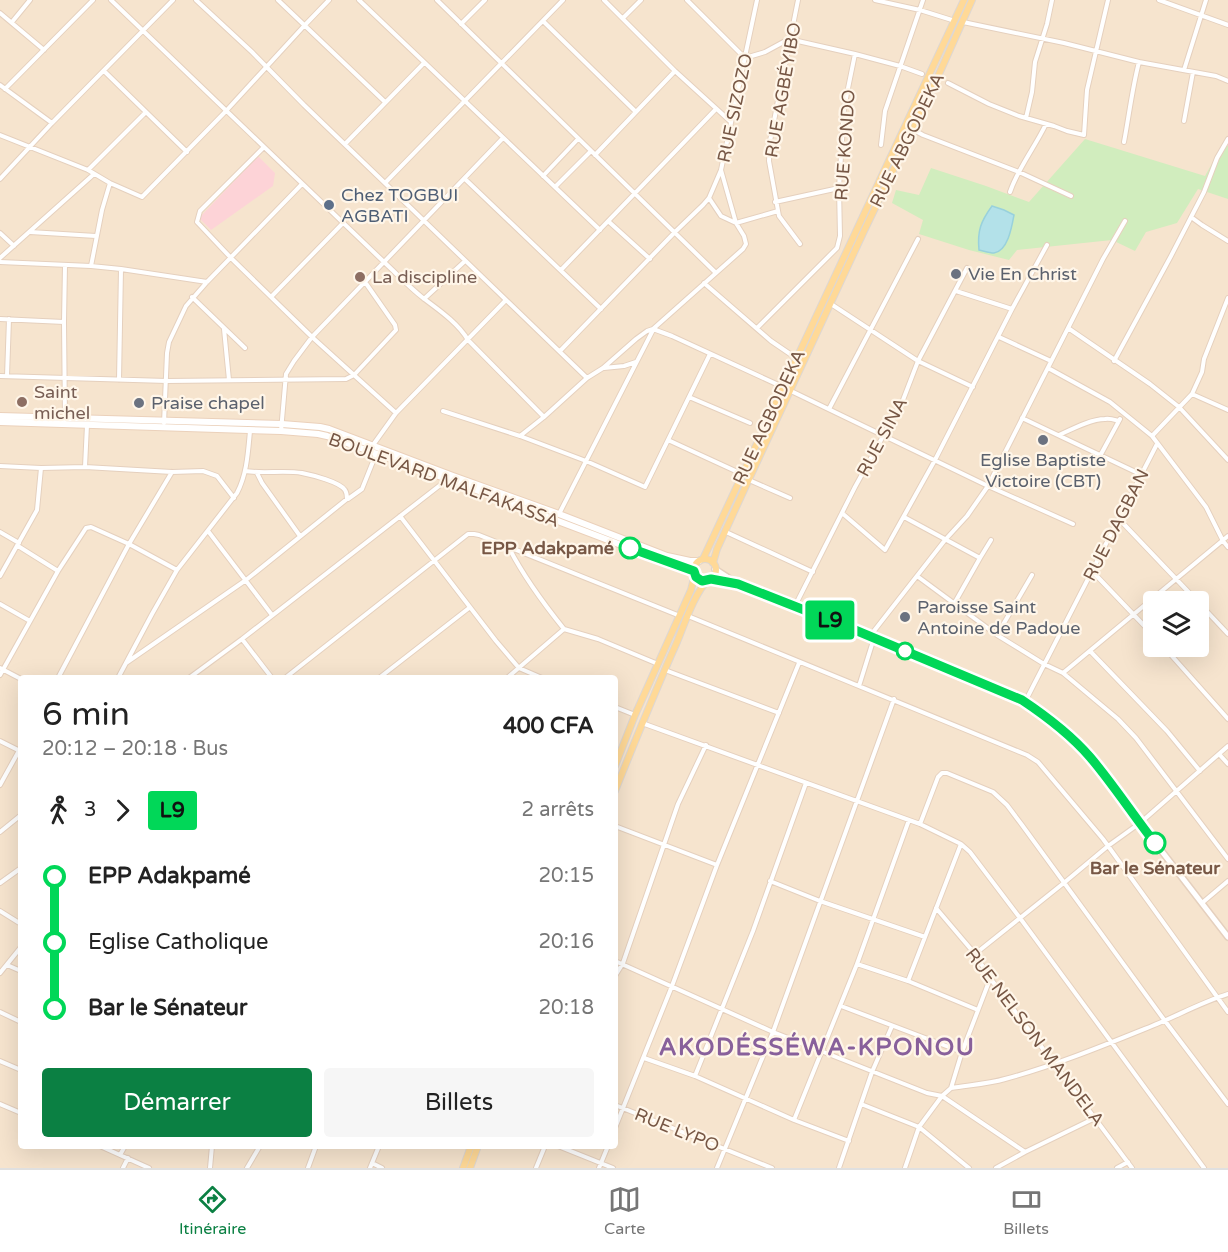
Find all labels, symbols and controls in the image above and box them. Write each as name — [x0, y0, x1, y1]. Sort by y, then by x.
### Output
street label: RUE AGBÉYIBO — [760, 21, 806, 159]
street label: RUE SIZOZO — [713, 51, 757, 165]
street label: RUE ABGODEKA — [865, 69, 949, 211]
street label: RUE KONDO — [830, 89, 860, 201]
place label: Chez TOGBUI AGBATI — [341, 184, 458, 227]
marker: Chez TOGBUI AGBATI — [322, 198, 336, 212]
place label: Vie En Christ — [968, 263, 1077, 285]
place label: La discipline — [372, 266, 477, 288]
marker: Vie En Christ — [949, 267, 963, 281]
marker: La discipline — [353, 270, 367, 284]
street label: RUE AGBODEKA — [728, 346, 810, 488]
place label: Saint michel — [34, 381, 90, 424]
place label: Praise chapel — [151, 392, 265, 414]
street label: RUE SINA — [852, 394, 912, 480]
marker: Saint michel — [15, 395, 29, 409]
marker: Praise chapel — [132, 396, 146, 410]
street label: BOULEVARD MALFAKASSA — [326, 428, 562, 532]
marker: Eglise Baptiste Victoire (CBT) — [1036, 433, 1050, 447]
place label: Eglise Baptiste Victoire (CBT) — [980, 449, 1106, 492]
street label: RUE DAGBAN — [1078, 465, 1154, 585]
place label: EPP Adakpamé — [481, 537, 614, 559]
marker: EPP Adakpamé — [619, 537, 641, 559]
map controls — [1143, 591, 1209, 657]
button: layers — [1143, 591, 1209, 657]
place label: Paroisse Saint Antoine de Padoue — [917, 596, 1081, 639]
line badge: L9 — [803, 600, 857, 640]
text: L9 — [817, 608, 843, 633]
marker: Paroisse Saint Antoine de Padoue — [898, 610, 912, 624]
unlabelled marker — [896, 642, 914, 660]
text: 6 min — [42, 695, 130, 734]
text: 400 CFA — [503, 713, 594, 739]
text: 20:12 – 20:18 · Bus — [42, 737, 228, 761]
icon: walk — [42, 794, 75, 827]
icon: forward — [106, 794, 139, 827]
text: 3 — [84, 798, 97, 822]
text: L9 — [160, 798, 185, 823]
text: 2 arrêts — [521, 798, 594, 822]
marker: Bar le Sénateur — [1144, 832, 1166, 854]
place label: Bar le Sénateur — [1090, 857, 1221, 879]
text: EPP Adakpamé — [88, 863, 251, 889]
text: 20:15 — [539, 864, 594, 888]
text: Eglise Catholique — [88, 929, 269, 955]
text: 20:16 — [539, 930, 594, 954]
street label: RUE NELSON MANDELA — [961, 944, 1109, 1130]
text: Bar le Sénateur — [88, 995, 247, 1021]
text: 20:18 — [539, 996, 594, 1020]
district label: AKODÉSSÉWA-KPONOU — [659, 1032, 975, 1062]
button: Démarrer — [42, 1068, 312, 1137]
button: Billets — [324, 1068, 594, 1137]
street label: RUE LYPO — [631, 1103, 723, 1157]
tab: Itinéraire — [179, 1183, 246, 1239]
tab: Carte — [604, 1183, 645, 1239]
tab: Billets — [1003, 1183, 1049, 1239]

